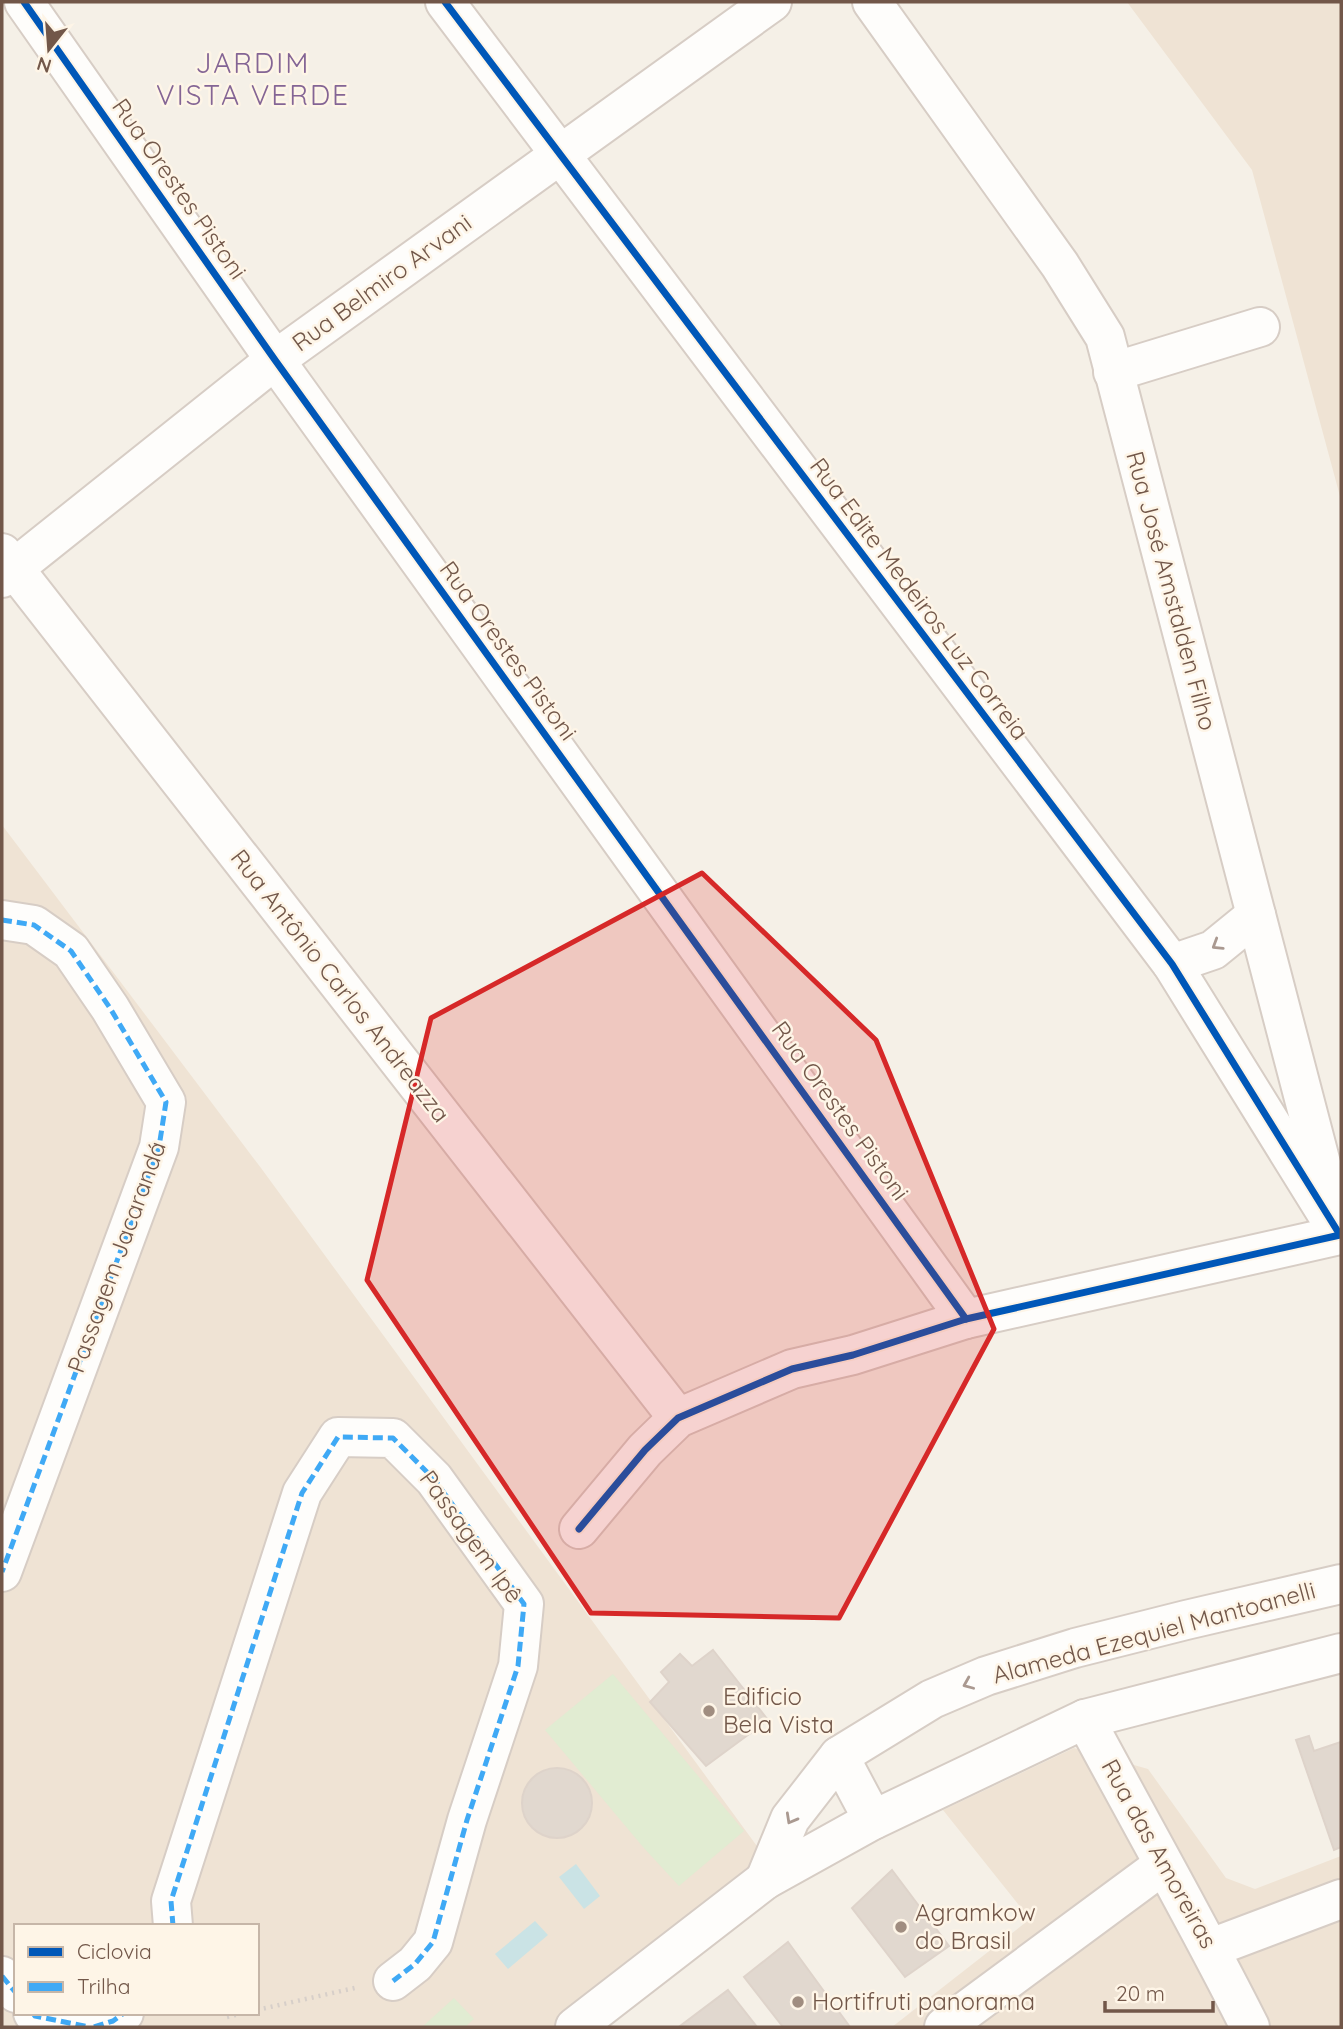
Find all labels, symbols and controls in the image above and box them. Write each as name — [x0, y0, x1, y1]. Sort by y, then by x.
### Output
north arrow — [14, 14, 84, 84]
district label: JARDIM VISTA VERDE — [156, 45, 350, 112]
text: N — [34, 52, 54, 79]
street label: Rua Orestes Pistoni — [106, 92, 254, 285]
street label: Rua Belmiro Arvani — [286, 207, 477, 357]
street label: Rua José Amstalden Filho — [1120, 448, 1224, 734]
street label: Rua Edite Medeiros Luz Correia — [804, 451, 1036, 745]
street label: Rua Orestes Pistoni — [434, 555, 584, 746]
street label: Rua Antônio Carlos Andreazza — [225, 843, 457, 1128]
one-way arrow — [1212, 937, 1225, 950]
street label: Rua Orestes Pistoni — [766, 1015, 916, 1206]
street label: Passagem Jacarandá — [60, 1137, 172, 1377]
street label: Passagem Ipê — [414, 1464, 530, 1609]
street label: Alameda Ezequiel Mantoanelli — [989, 1574, 1318, 1690]
one-way arrow — [963, 1675, 975, 1689]
place label: Edificio Bela Vista — [723, 1681, 834, 1739]
marker: Edificio Bela Vista — [701, 1703, 717, 1719]
street label: Rua das Amoreiras — [1095, 1754, 1224, 1953]
one-way arrow — [786, 1812, 799, 1825]
place label: Agramkow do Brasil — [915, 1897, 1036, 1955]
marker: Agramkow do Brasil — [893, 1919, 909, 1935]
legend — [14, 1924, 259, 2015]
text: Ciclovia — [77, 1938, 152, 1964]
scale bar — [1105, 1969, 1214, 2013]
text: Trilha — [77, 1973, 131, 1999]
text: 20 m — [1116, 1980, 1165, 2006]
place label: Hortifruti panorama — [812, 1986, 1035, 2016]
marker: Hortifruti panorama — [790, 1994, 806, 2010]

